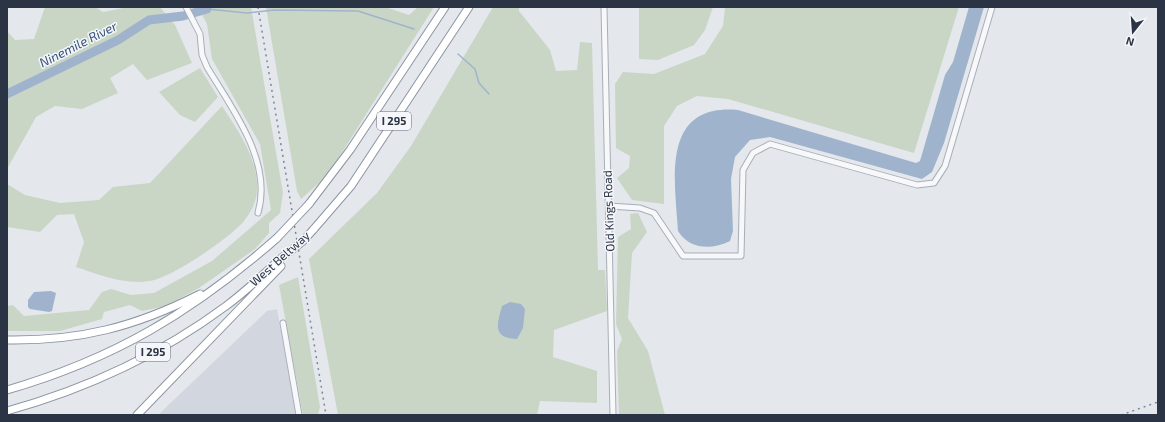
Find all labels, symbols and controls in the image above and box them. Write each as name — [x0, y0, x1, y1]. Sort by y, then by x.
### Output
north arrow — [1113, 12, 1153, 52]
water label: Ninemile River — [36, 17, 120, 71]
text: N — [1124, 35, 1136, 49]
road number: I 295 — [377, 112, 411, 130]
street label: Old Kings Road — [600, 170, 616, 252]
street label: West Beltway — [247, 227, 313, 289]
road number: I 295 — [136, 343, 170, 361]

